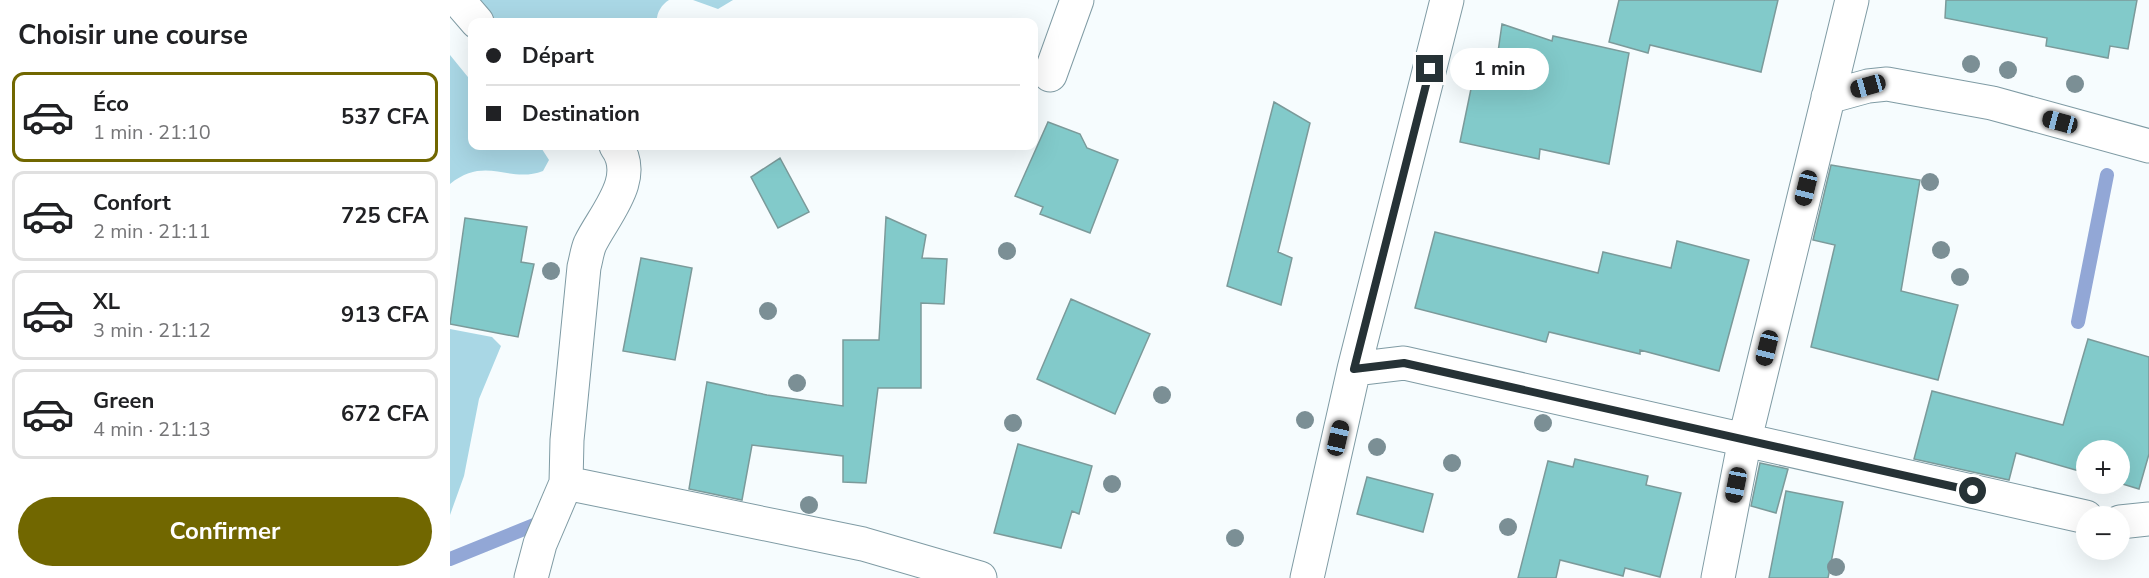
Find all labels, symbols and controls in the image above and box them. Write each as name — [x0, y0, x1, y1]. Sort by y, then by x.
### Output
text: Choisir une course — [18, 17, 248, 54]
text: Départ — [522, 41, 594, 71]
callout: 1 min — [1451, 48, 1550, 90]
route end — [1416, 55, 1443, 82]
text: 1 min — [1474, 55, 1525, 82]
car — [1848, 72, 1888, 100]
text: Éco — [93, 89, 129, 119]
icon: car — [21, 90, 75, 144]
text: Destination — [522, 99, 640, 129]
text: 537 CFA — [341, 102, 429, 132]
car — [2040, 109, 2080, 135]
text: 1 min · 21:10 — [93, 119, 211, 146]
car — [1793, 168, 1819, 208]
text: Confort — [93, 188, 171, 218]
icon: car — [21, 189, 75, 243]
text: 725 CFA — [341, 201, 429, 231]
text: 2 min · 21:11 — [93, 218, 211, 245]
text: XL — [93, 287, 120, 317]
icon: car — [21, 288, 75, 342]
text: 913 CFA — [341, 300, 429, 330]
text: 3 min · 21:12 — [93, 317, 211, 344]
car — [1754, 328, 1780, 368]
text: Green — [93, 386, 154, 416]
icon: car — [21, 387, 75, 441]
text: 672 CFA — [341, 399, 429, 429]
text: 4 min · 21:13 — [93, 416, 211, 443]
car — [1325, 418, 1351, 458]
map controls — [2076, 440, 2130, 560]
button: + — [2076, 440, 2130, 494]
car — [1724, 466, 1748, 504]
route start — [1959, 477, 1986, 504]
button: Confirmer — [18, 497, 432, 566]
button: − — [2076, 506, 2130, 560]

